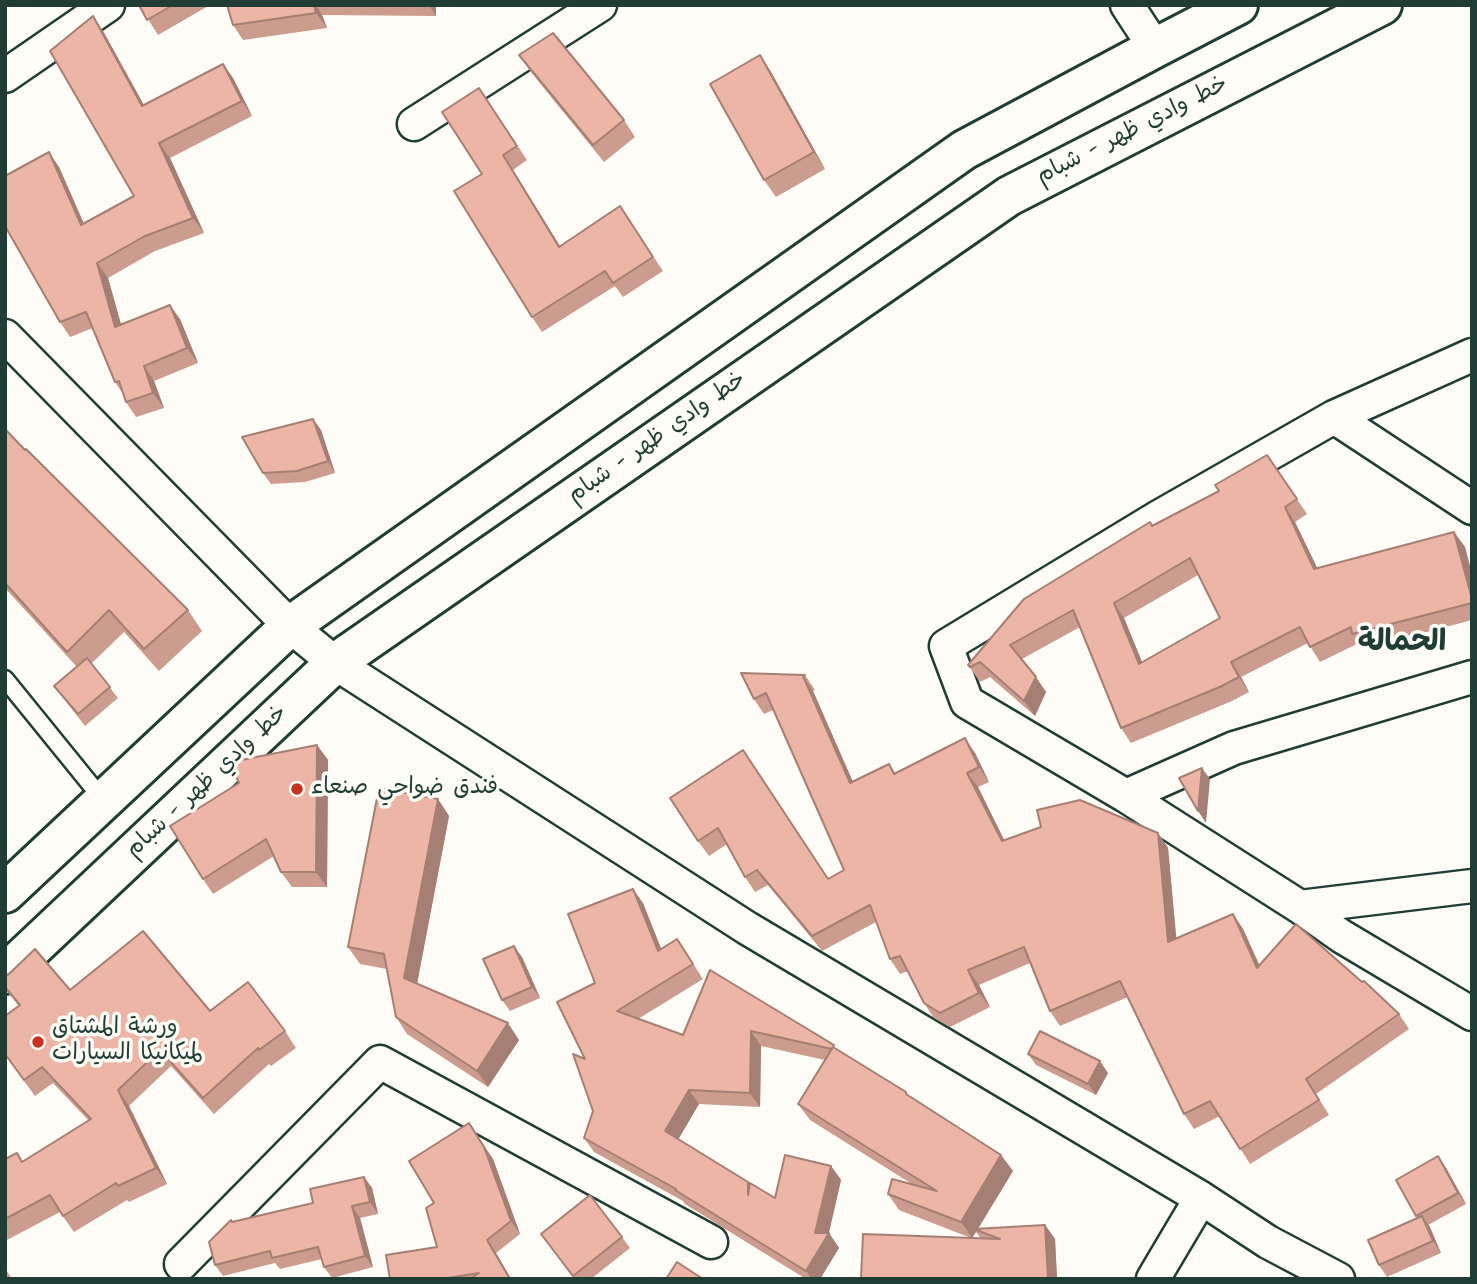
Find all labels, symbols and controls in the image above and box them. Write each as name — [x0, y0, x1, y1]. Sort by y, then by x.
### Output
street label: خط وادي ظهر - شبام — [1033, 72, 1233, 192]
street label: خط وادي ظهر - شبام — [564, 367, 752, 511]
district label: الحمالة — [1358, 627, 1446, 663]
street label: خط وادي ظهر - شبام — [121, 701, 295, 865]
place label: فندق ضواحي صنعاء — [311, 775, 498, 803]
marker: فندق ضواحي صنعاء — [289, 781, 305, 797]
place label: ورشة المشتاق لميكانيكا السيارات — [52, 1015, 203, 1069]
marker: ورشة المشتاق لميكانيكا السيارات — [30, 1034, 46, 1050]

